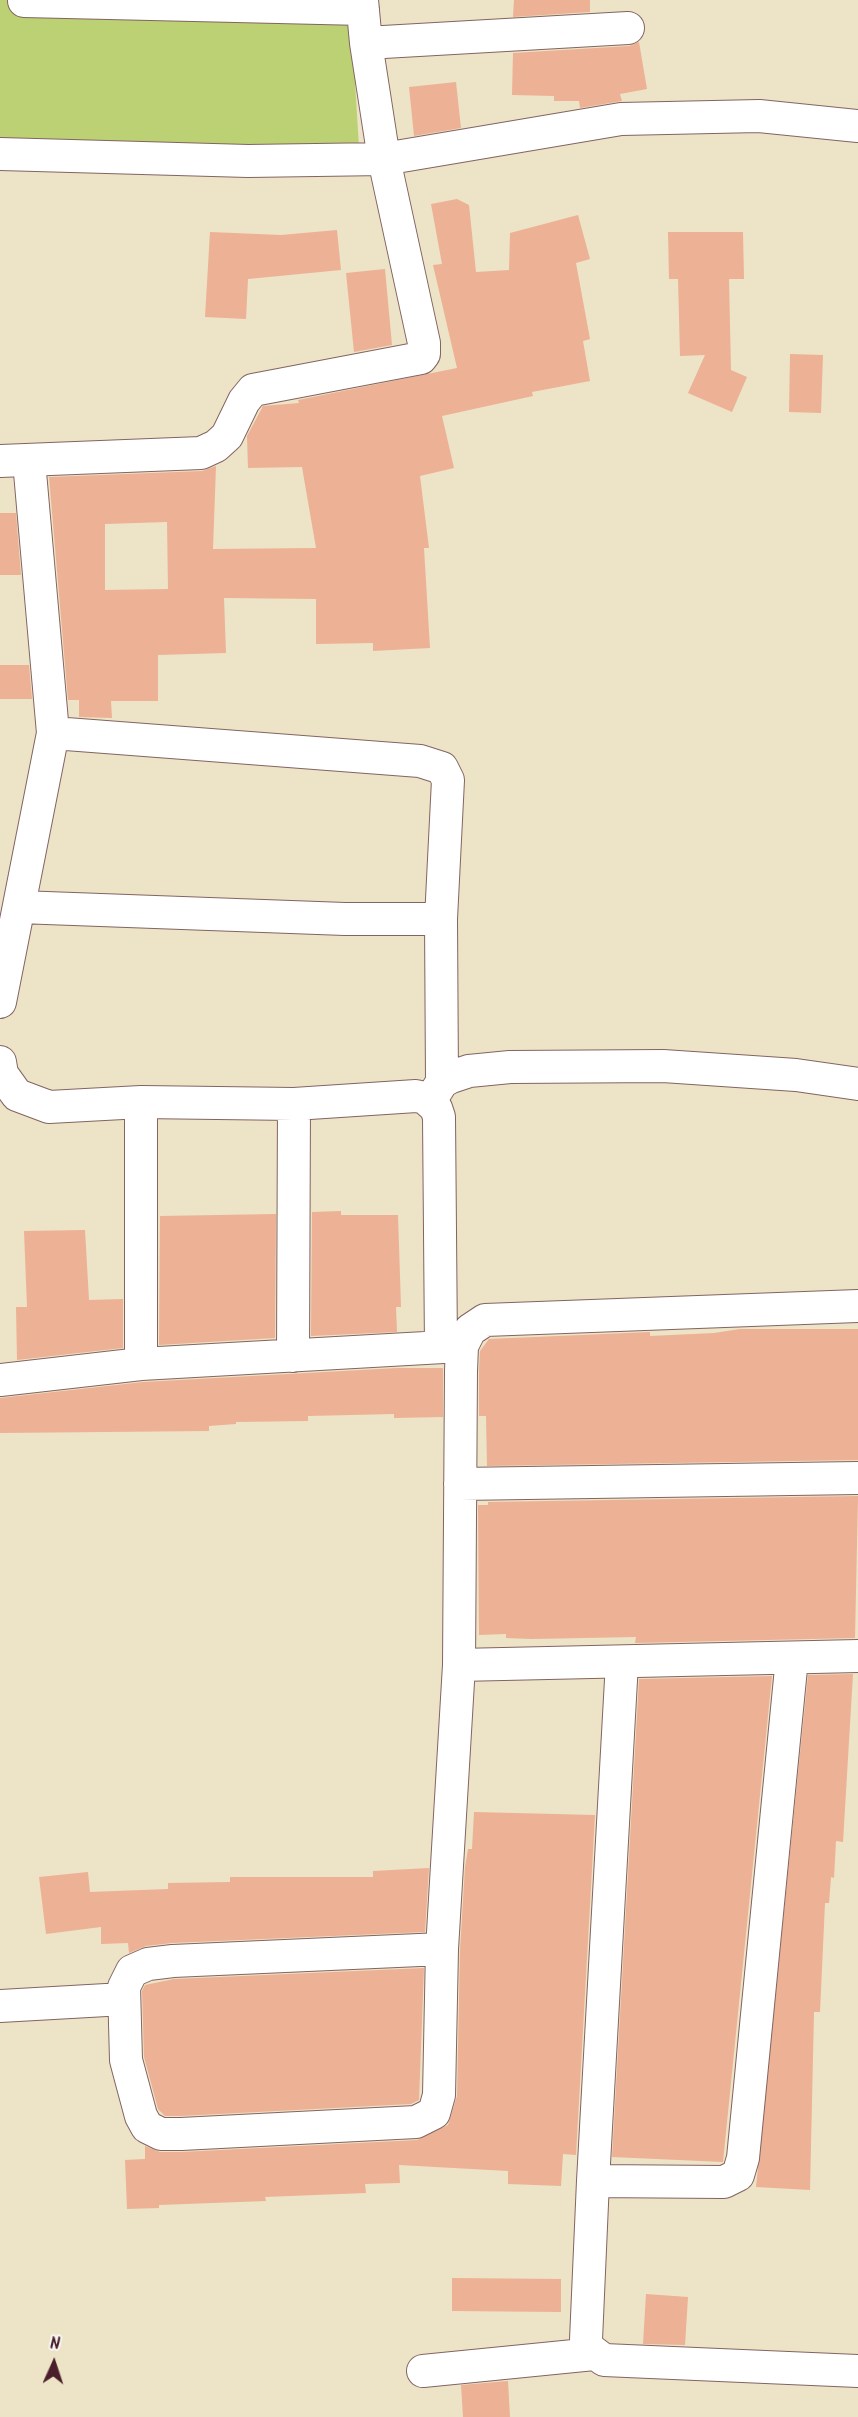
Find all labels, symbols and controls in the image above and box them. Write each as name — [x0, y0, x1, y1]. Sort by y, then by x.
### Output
text: N — [49, 2332, 61, 2357]
north arrow — [24, 2333, 84, 2393]

